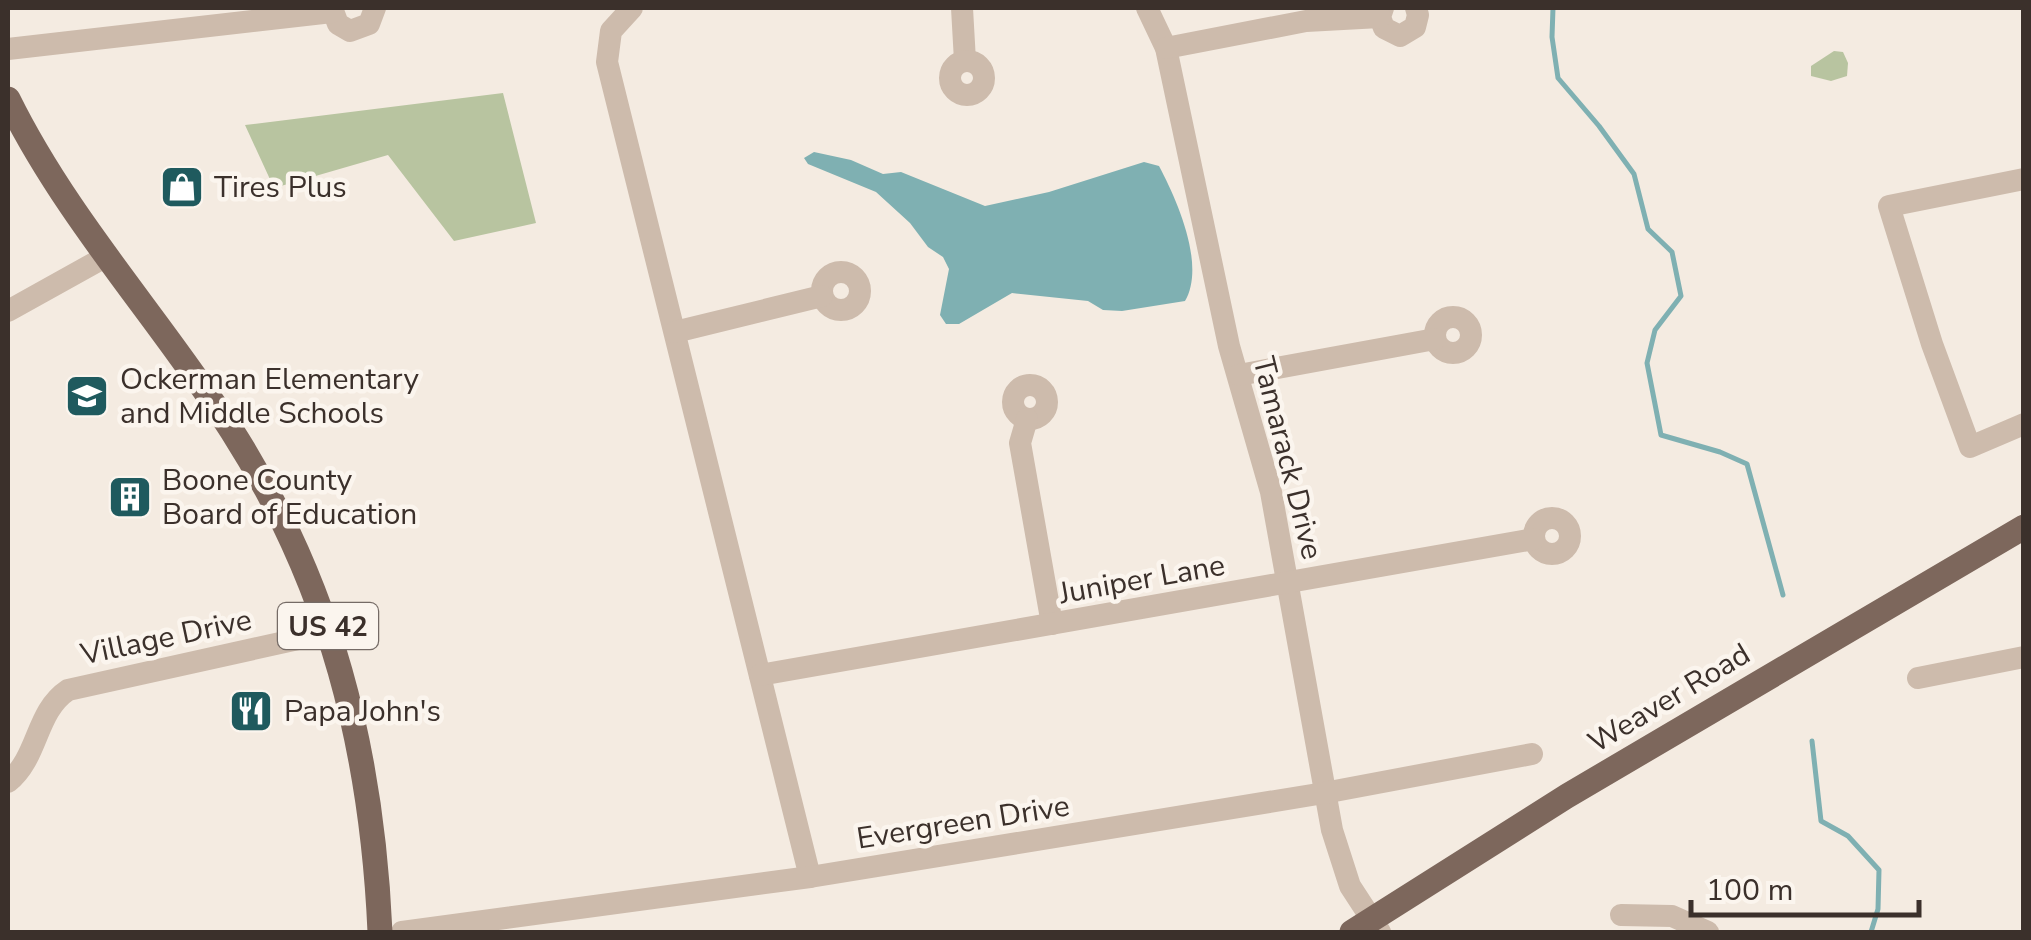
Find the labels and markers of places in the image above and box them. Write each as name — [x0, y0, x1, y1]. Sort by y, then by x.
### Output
shop icon: Tires Plus — [159, 164, 205, 210]
place label: Tires Plus — [214, 167, 347, 208]
place label: Ockerman Elementary and Middle Schools — [120, 359, 419, 434]
school or university icon: Ockerman Elementary and Middle Schools — [64, 373, 110, 419]
place label: Boone County Board of Education — [162, 460, 417, 535]
building icon: Boone County Board of Education — [107, 474, 153, 520]
restaurant icon: Papa John's — [228, 688, 274, 734]
place label: Papa John's — [284, 691, 441, 732]

